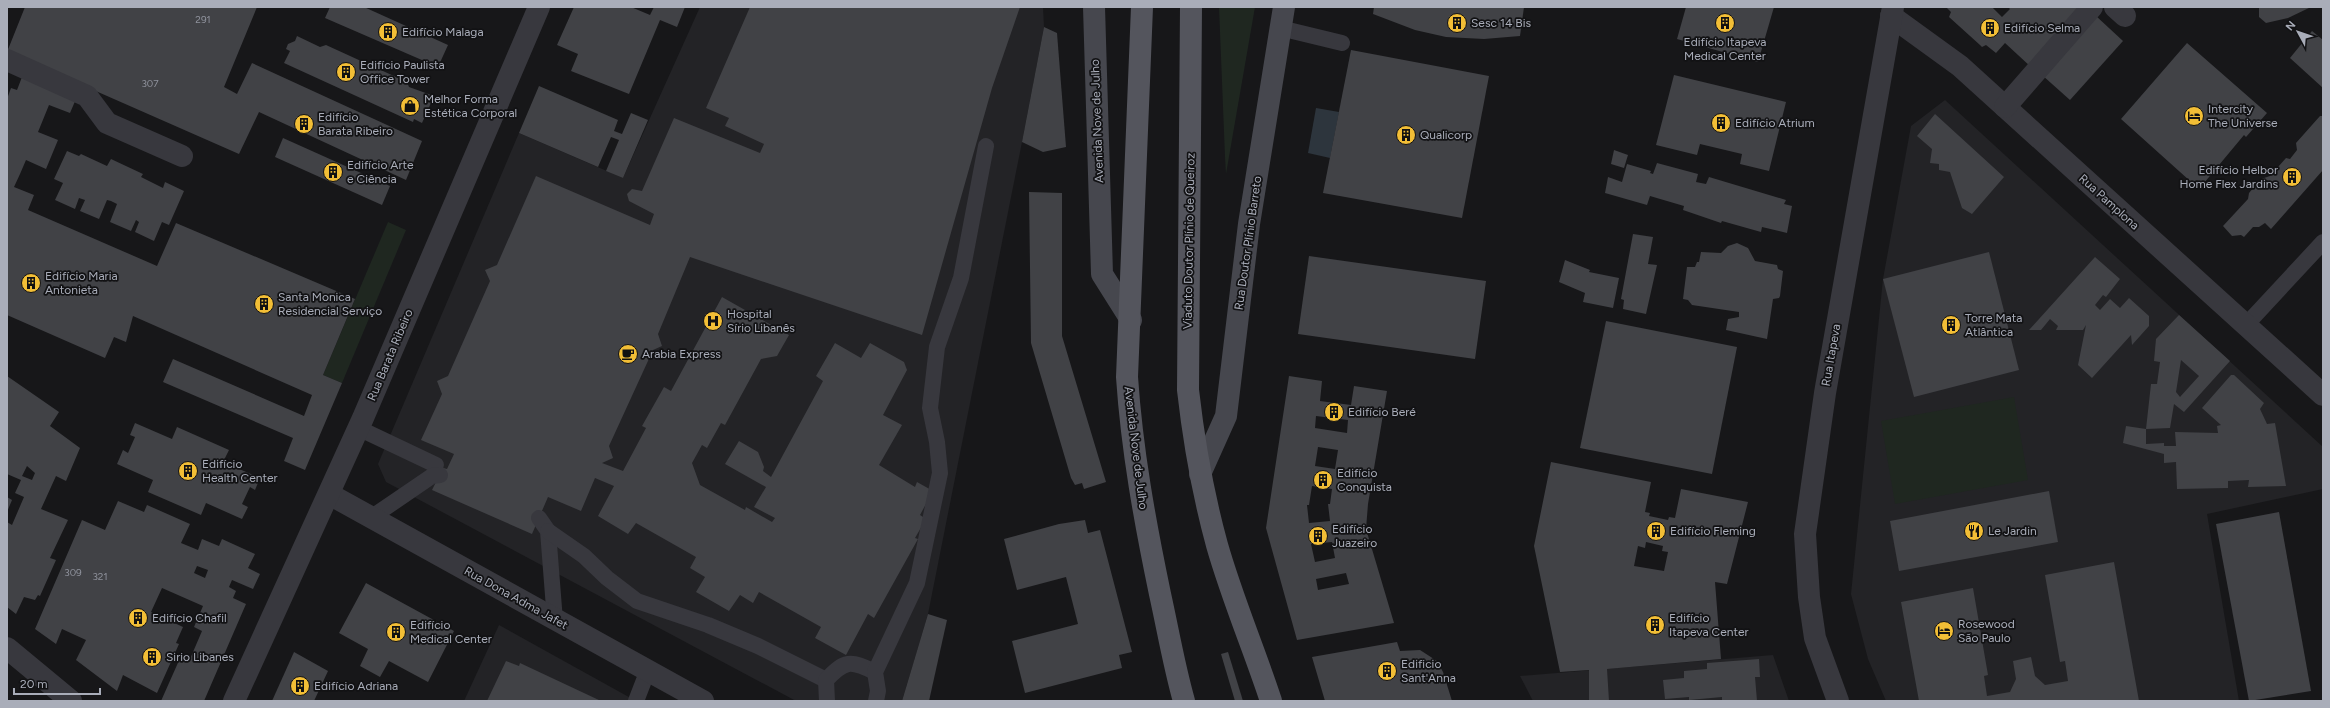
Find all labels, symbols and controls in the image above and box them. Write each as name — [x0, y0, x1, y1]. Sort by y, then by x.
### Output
building icon: Sesc 14 Bis — [1446, 12, 1468, 34]
building icon: Edifício Itapeva Medical Center — [1714, 12, 1736, 34]
north arrow — [2278, 12, 2318, 52]
house number: 291 — [195, 13, 211, 26]
place label: Sesc 14 Bis — [1471, 16, 1531, 30]
building icon: Edifício Selma — [1979, 17, 2001, 39]
text: N — [2283, 18, 2298, 33]
building icon: Edifício Malaga — [377, 21, 399, 43]
place label: Edifício Selma — [2004, 21, 2080, 35]
place label: Edifício Malaga — [402, 25, 484, 39]
place label: Edifício Itapeva Medical Center — [1684, 35, 1766, 63]
place label: Edifício Paulista Office Tower — [360, 58, 445, 86]
street label: Avenida Nove de Julho — [1088, 59, 1106, 183]
building icon: Edifício Paulista Office Tower — [335, 61, 357, 83]
house number: 307 — [141, 77, 159, 90]
place label: Melhor Forma Estética Corporal — [424, 92, 517, 120]
shop icon: Melhor Forma Estética Corporal — [399, 95, 421, 117]
place label: Intercity The Universe — [2208, 102, 2278, 130]
hotel icon: Intercity The Universe — [2183, 105, 2205, 127]
place label: Edifício Barata Ribeiro — [318, 110, 393, 138]
building icon: Edifício Atrium — [1710, 112, 1732, 134]
building icon: Edifício Barata Ribeiro — [293, 113, 315, 135]
place label: Edifício Atrium — [1735, 116, 1815, 130]
building icon: Qualicorp — [1395, 124, 1417, 146]
place label: Qualicorp — [1420, 128, 1472, 142]
street label: Viaduto Doutor Plínio de Queiroz — [1180, 153, 1198, 329]
place label: Edifício Arte e Ciência — [347, 158, 414, 186]
building icon: Edifício Arte e Ciência — [322, 161, 344, 183]
place label: Edifício Helbor Home Flex Jardins — [2180, 163, 2278, 191]
building icon: Edifício Helbor Home Flex Jardins — [2281, 166, 2303, 188]
street label: Rua Pamplona — [2076, 171, 2142, 233]
street label: Rua Doutor Plínio Barreto — [1232, 175, 1264, 311]
place label: Edifício Maria Antonieta — [45, 269, 118, 297]
building icon: Edifício Maria Antonieta — [20, 272, 42, 294]
place label: Santa Monica Residencial Serviço — [278, 290, 382, 318]
building icon: Santa Monica Residencial Serviço — [253, 293, 275, 315]
street label: Rua Barata Ribeiro — [364, 307, 416, 403]
place label: Hospital Sírio Libanês — [727, 307, 795, 335]
hospital icon: Hospital Sírio Libanês — [702, 310, 724, 332]
place label: Torre Mata Atlântica — [1965, 311, 2022, 339]
building icon: Torre Mata Atlântica — [1940, 314, 1962, 336]
street label: Rua Itapeva — [1819, 323, 1843, 387]
cafe icon: Arabia Express — [617, 343, 639, 365]
place label: Arabia Express — [642, 347, 721, 361]
street label: Avenida Nove de Julho — [1122, 386, 1150, 510]
building icon: Edifício Beré — [1323, 401, 1345, 423]
place label: Edifício Beré — [1348, 405, 1416, 419]
place label: Edifício Health Center — [202, 457, 278, 485]
building icon: Edifício Health Center — [177, 460, 199, 482]
place label: Edifício Conquista — [1337, 466, 1392, 494]
building icon: Edifício Conquista — [1312, 469, 1334, 491]
building icon: Edifício Fleming — [1645, 520, 1667, 542]
restaurant icon: Le Jardin — [1963, 520, 1985, 542]
place label: Edifício Juazeiro — [1332, 522, 1377, 550]
place label: Edifício Fleming — [1670, 524, 1756, 538]
place label: Le Jardin — [1988, 524, 2037, 538]
building icon: Edifício Juazeiro — [1307, 525, 1329, 547]
street label: Rua Dona Adma Jafet — [462, 564, 571, 633]
house number: 309 — [64, 566, 82, 579]
house number: 321 — [92, 570, 108, 583]
building icon: Edifício Chafil — [127, 607, 149, 629]
place label: Edifício Chafil — [152, 611, 227, 625]
place label: Edifício Itapeva Center — [1669, 611, 1749, 639]
building icon: Edifício Itapeva Center — [1644, 614, 1666, 636]
place label: Rosewood São Paulo — [1958, 617, 2015, 645]
place label: Edifício Medical Center — [410, 618, 492, 646]
hotel icon: Rosewood São Paulo — [1933, 620, 1955, 642]
building icon: Edifício Medical Center — [385, 621, 407, 643]
building icon: Sirio Libanes — [141, 646, 163, 668]
place label: Sirio Libanes — [166, 650, 234, 664]
place label: Edificio Sant'Anna — [1401, 657, 1456, 685]
building icon: Edificio Sant'Anna — [1376, 660, 1398, 682]
scale bar — [14, 670, 100, 696]
building icon: Edifício Adriana — [289, 675, 311, 697]
text: 20 m — [20, 677, 48, 691]
place label: Edifício Adriana — [314, 679, 398, 693]

